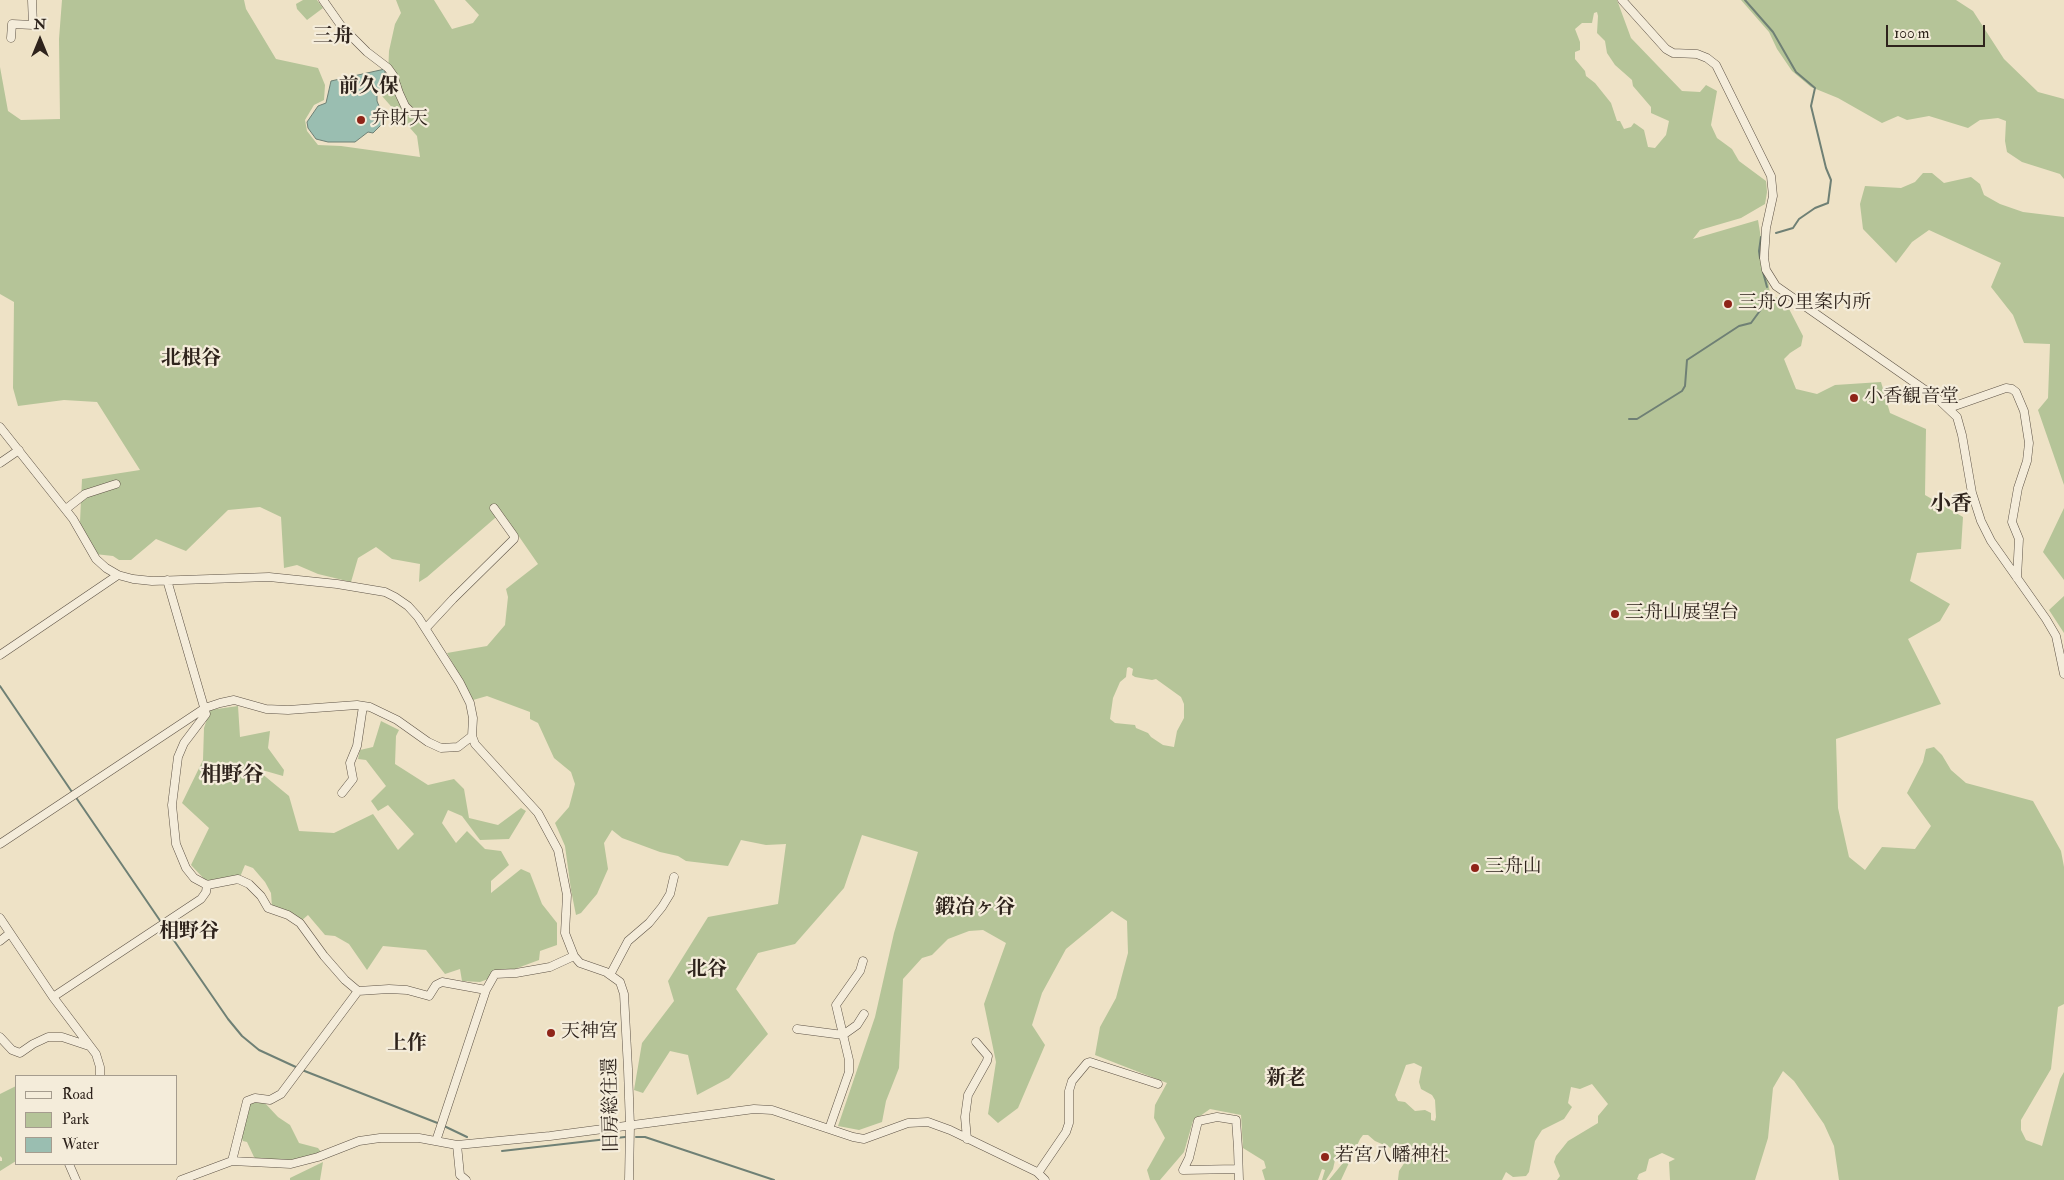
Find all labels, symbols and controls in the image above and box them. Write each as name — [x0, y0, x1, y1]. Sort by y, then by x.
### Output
north arrow — [15, 15, 65, 65]
scale bar — [1889, 15, 1988, 47]
text: N — [34, 16, 46, 33]
text: 100 m — [1894, 24, 1929, 43]
district label: 三舟 — [313, 26, 353, 50]
district label: 前久保 — [339, 76, 399, 100]
place label: 弁財天 — [371, 109, 428, 131]
marker: 弁財天 — [355, 114, 367, 126]
place label: 三舟の里案内所 — [1738, 293, 1871, 315]
marker: 三舟の里案内所 — [1722, 298, 1734, 310]
district label: 北根谷 — [161, 348, 221, 372]
place label: 小香観音堂 — [1864, 387, 1959, 409]
marker: 小香観音堂 — [1848, 392, 1860, 404]
district label: 小香 — [1930, 492, 1972, 518]
place label: 三舟山展望台 — [1625, 603, 1739, 625]
marker: 三舟山展望台 — [1609, 608, 1621, 620]
district label: 相野谷 — [201, 763, 263, 789]
place label: 三舟山 — [1485, 857, 1542, 879]
marker: 三舟山 — [1469, 862, 1481, 874]
district label: 鍛冶ヶ谷 — [935, 897, 1015, 921]
district label: 相野谷 — [159, 921, 219, 945]
district label: 北谷 — [687, 959, 727, 983]
place label: 天神宮 — [561, 1022, 618, 1044]
marker: 天神宮 — [545, 1027, 557, 1039]
district label: 上作 — [387, 1033, 427, 1057]
street label: 旧房総往還 — [600, 1057, 624, 1153]
district label: 新老 — [1266, 1068, 1306, 1092]
legend — [15, 1075, 178, 1165]
text: Road — [62, 1085, 93, 1104]
text: Park — [62, 1110, 89, 1129]
text: Water — [62, 1135, 99, 1154]
place label: 若宮八幡神社 — [1335, 1146, 1449, 1168]
marker: 若宮八幡神社 — [1319, 1151, 1331, 1163]

